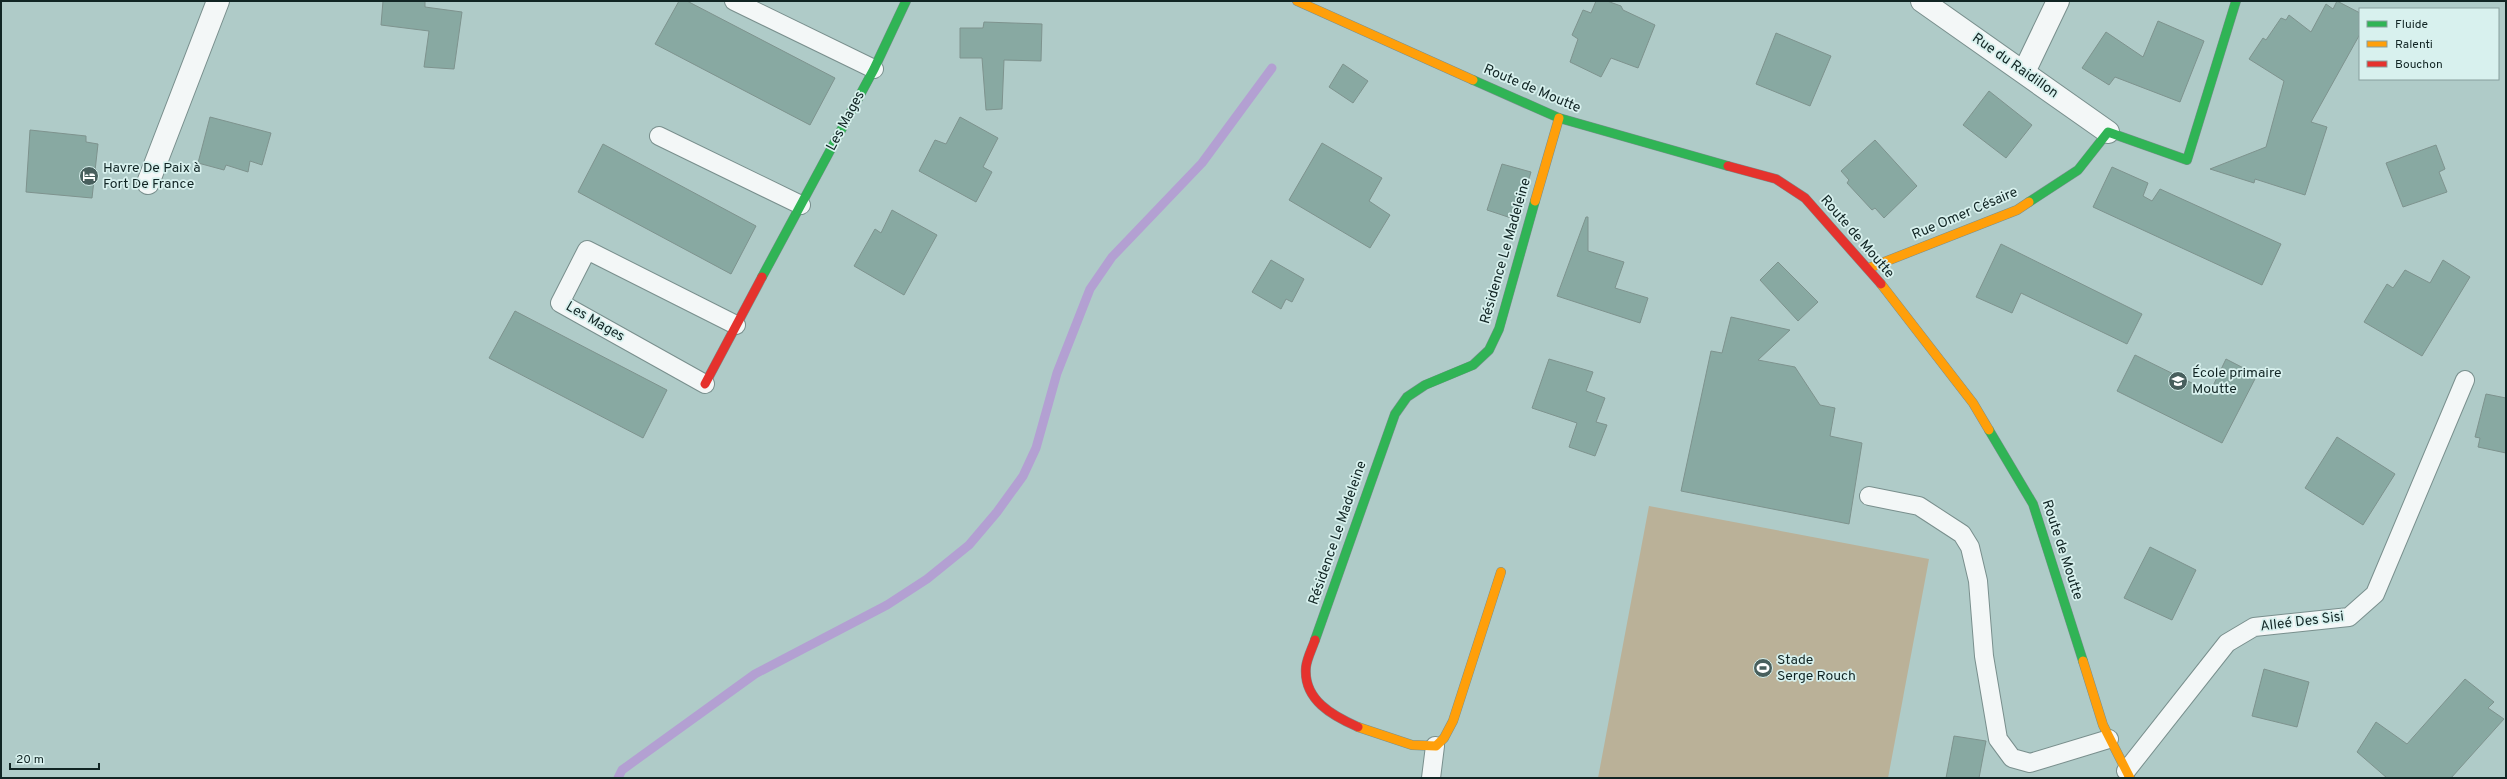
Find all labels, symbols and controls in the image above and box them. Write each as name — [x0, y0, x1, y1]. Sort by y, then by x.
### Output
legend — [2359, 8, 2499, 80]
text: Fluide — [2395, 17, 2428, 33]
street label: Rue du Raidillon — [1969, 30, 2061, 102]
text: Ralenti — [2395, 37, 2433, 53]
text: Bouchon — [2395, 57, 2443, 73]
street label: Route de Moutte — [1481, 61, 1583, 117]
street label: Les Mages — [823, 88, 869, 154]
place label: Havre De Paix à Fort De France — [103, 160, 201, 193]
hotel icon: Havre De Paix à Fort De France — [78, 165, 100, 187]
street label: Résidence Le Madeleine — [1477, 176, 1535, 326]
street label: Rue Omer Césaire — [1910, 184, 2020, 244]
street label: Route de Moutte — [1816, 192, 1898, 282]
street label: Les Mages — [562, 298, 628, 346]
place label: École primaire Moutte — [2192, 364, 2282, 398]
school or university icon: École primaire Moutte — [2167, 370, 2189, 392]
street label: Résidence Le Madeleine — [1305, 459, 1371, 607]
street label: Route de Moutte — [2038, 498, 2086, 602]
street label: Alleé Des Sisi — [2259, 608, 2345, 636]
place label: Stade Serge Rouch — [1777, 652, 1856, 685]
sports icon: Stade Serge Rouch — [1752, 657, 1774, 679]
scale bar — [10, 745, 99, 771]
text: 20 m — [16, 752, 44, 768]

